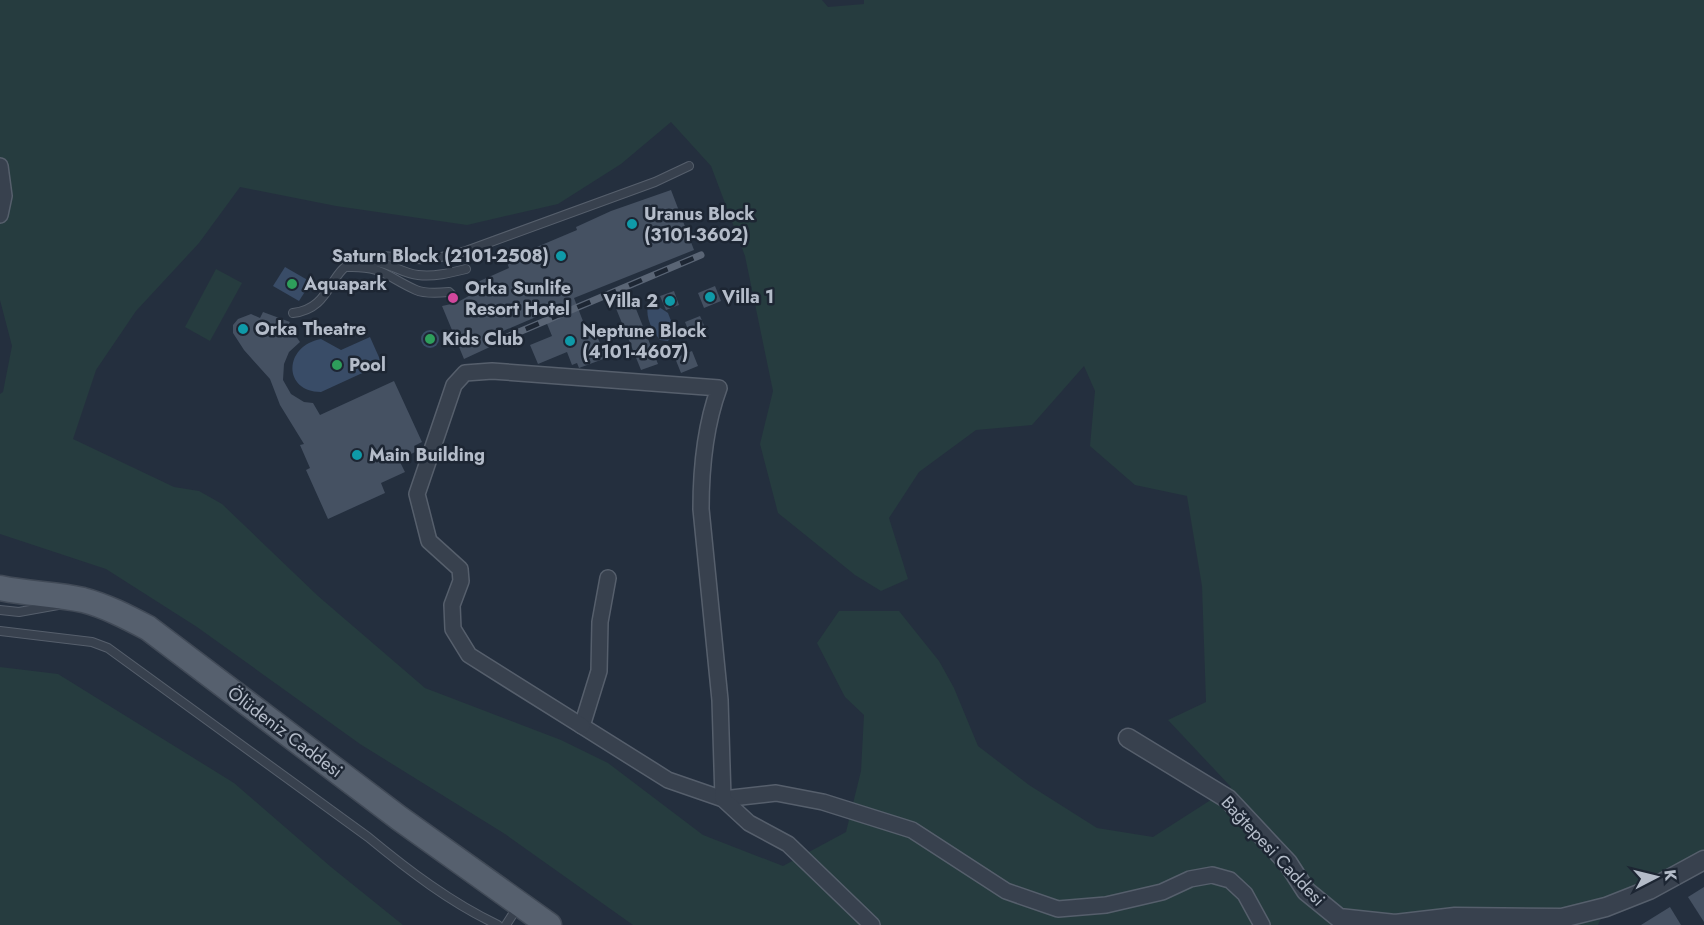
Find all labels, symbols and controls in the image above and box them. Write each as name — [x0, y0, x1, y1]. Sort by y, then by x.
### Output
place label: Uranus Block (3101-3602) — [644, 201, 755, 248]
marker: Uranus Block (3101-3602) — [625, 217, 639, 231]
place label: Saturn Block (2101-2508) — [332, 243, 549, 269]
marker: Saturn Block (2101-2508) — [554, 249, 568, 263]
place label: Aquapark — [303, 271, 388, 297]
place label: Orka Sunlife Resort Hotel — [465, 275, 571, 322]
marker: Aquapark — [285, 277, 299, 291]
place label: Villa 1 — [721, 284, 774, 310]
place label: Villa 2 — [602, 288, 658, 314]
marker: Villa 1 — [703, 290, 717, 304]
marker: Orka Sunlife Resort Hotel — [446, 291, 460, 305]
marker: Villa 2 — [663, 294, 677, 308]
place label: Orka Theatre — [255, 316, 366, 342]
place label: Neptune Block (4101-4607) — [582, 318, 707, 365]
marker: Orka Theatre — [236, 322, 250, 336]
place label: Kids Club — [442, 326, 523, 352]
marker: Kids Club — [423, 332, 437, 346]
marker: Neptune Block (4101-4607) — [563, 334, 577, 348]
place label: Pool — [349, 352, 386, 378]
marker: Pool — [330, 358, 344, 372]
place label: Main Building — [369, 442, 485, 468]
marker: Main Building — [350, 448, 364, 462]
street label: Ölüdeniz Caddesi — [222, 680, 348, 784]
street label: Bağtepesi Caddesi — [1215, 790, 1331, 912]
north arrow — [1626, 847, 1686, 907]
text: K — [1658, 868, 1683, 883]

